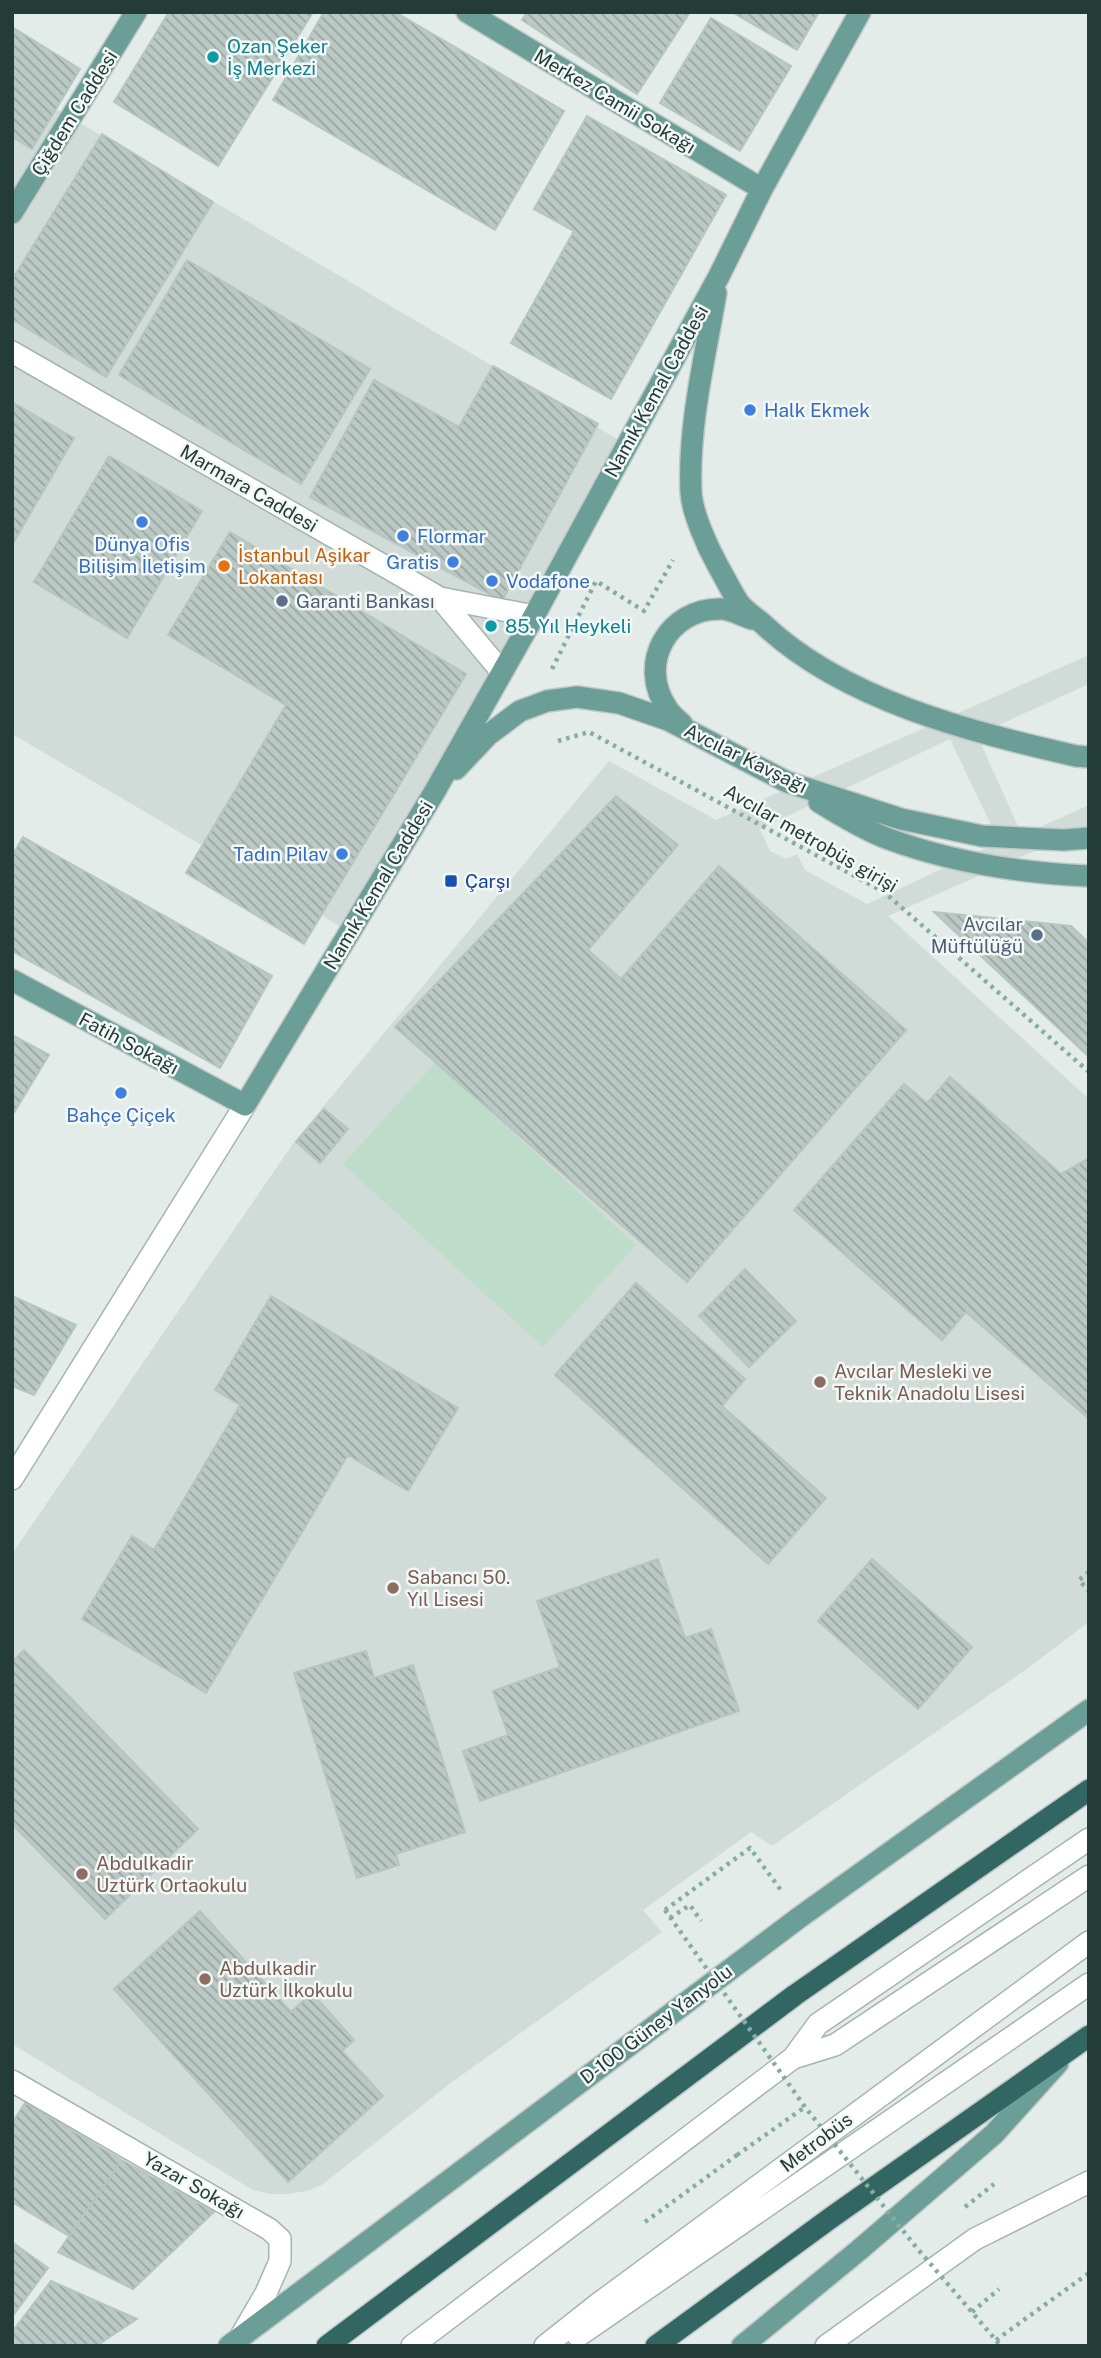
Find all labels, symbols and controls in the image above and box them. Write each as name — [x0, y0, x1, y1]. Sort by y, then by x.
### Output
place label: Ozan Şeker İş Merkezi — [227, 35, 328, 79]
street label: Merkez Camii Sokağı — [530, 44, 700, 158]
street label: Çiğdem Caddesi — [27, 46, 121, 180]
marker: Ozan Şeker İş Merkezi — [205, 49, 221, 65]
street label: Namık Kemal Caddesi — [600, 301, 712, 481]
place label: Halk Ekmek — [764, 399, 870, 421]
marker: Halk Ekmek — [742, 402, 758, 418]
street label: Marmara Caddesi — [176, 440, 322, 536]
marker: Dünya Ofis Bilişim İletişim — [134, 514, 150, 530]
place label: Flormar — [417, 525, 486, 547]
marker: Flormar — [395, 528, 411, 544]
place label: Dünya Ofis Bilişim İletişim — [78, 533, 206, 577]
place label: İstanbul Aşikar Lokantası — [238, 544, 370, 588]
place label: Gratis — [386, 551, 439, 573]
marker: Gratis — [445, 554, 461, 570]
marker: İstanbul Aşikar Lokantası — [216, 558, 232, 574]
place label: Vodafone — [506, 570, 590, 592]
marker: Vodafone — [484, 573, 500, 589]
place label: Garanti Bankası — [296, 590, 435, 612]
marker: Garanti Bankası — [274, 593, 290, 609]
place label: 85. Yıl Heykeli — [505, 615, 631, 637]
marker: 85. Yıl Heykeli — [483, 618, 499, 634]
street label: Avcılar Kavşağı — [681, 719, 811, 797]
street label: Avcılar metrobüs girişi — [720, 779, 902, 897]
street label: Namık Kemal Caddesi — [319, 797, 437, 973]
place label: Tadın Pilav — [233, 843, 328, 865]
marker: Tadın Pilav — [334, 846, 350, 862]
place label: Çarşı — [465, 870, 510, 892]
marker: Çarşı — [443, 873, 459, 889]
place label: Avcılar Müftülüğü — [931, 913, 1023, 957]
marker: Avcılar Müftülüğü — [1029, 927, 1045, 943]
street label: Fatih Sokağı — [75, 1008, 183, 1078]
marker: Bahçe Çiçek — [113, 1085, 129, 1101]
place label: Bahçe Çiçek — [66, 1104, 176, 1126]
place label: Avcılar Mesleki ve Teknik Anadolu Lisesi — [834, 1360, 1025, 1404]
marker: Avcılar Mesleki ve Teknik Anadolu Lisesi — [812, 1374, 828, 1390]
place label: Sabancı 50. Yıl Lisesi — [407, 1566, 510, 1610]
marker: Sabancı 50. Yıl Lisesi — [385, 1580, 401, 1596]
place label: Abdulkadir Uztürk Ortaokulu — [96, 1852, 247, 1896]
marker: Abdulkadir Uztürk Ortaokulu — [74, 1866, 90, 1882]
place label: Abdulkadir Uztürk İlkokulu — [219, 1957, 353, 2001]
street label: D-100 Güney Yanyolu — [576, 1960, 736, 2088]
marker: Abdulkadir Uztürk İlkokulu — [197, 1971, 213, 1987]
street label: Metrobüs — [776, 2108, 856, 2176]
street label: Yazar Sokağı — [139, 2147, 249, 2223]

